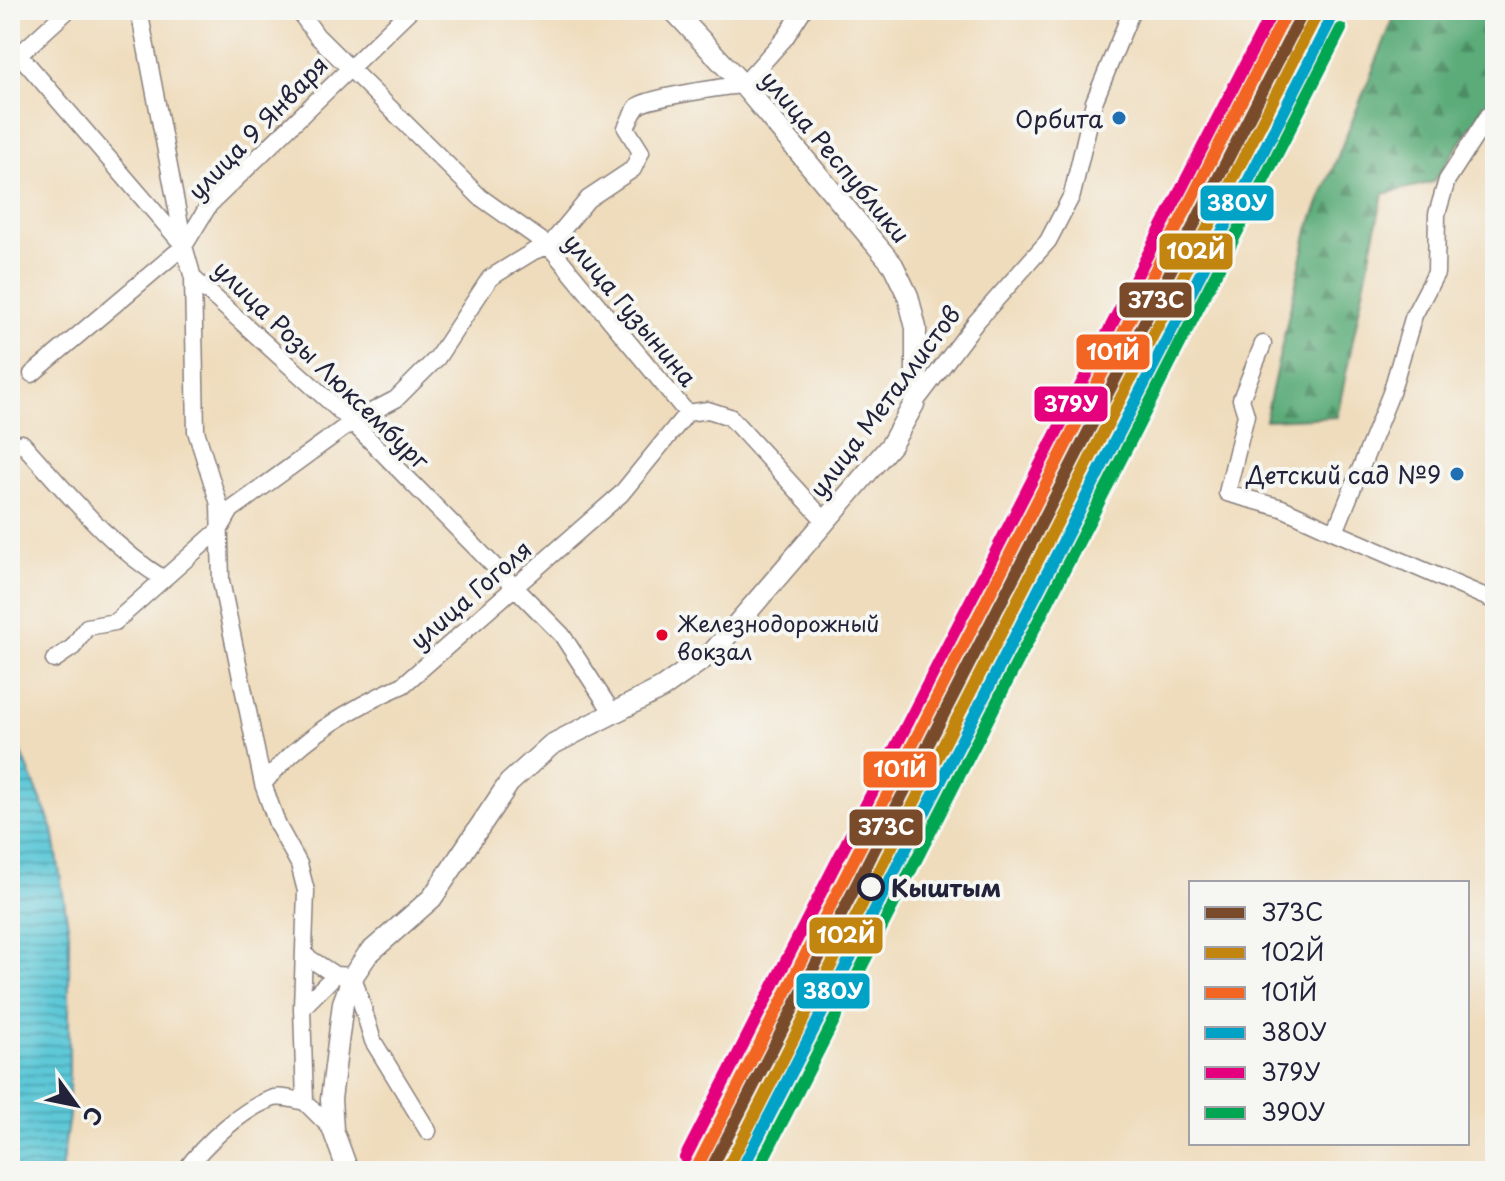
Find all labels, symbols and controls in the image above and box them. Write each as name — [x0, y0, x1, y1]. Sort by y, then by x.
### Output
street label: улица 9 Января — [179, 47, 335, 207]
street label: улица Республики — [753, 62, 919, 250]
place label: Орбита — [1015, 100, 1103, 136]
marker: Орбита — [1110, 109, 1128, 127]
line badge: 380У — [1199, 184, 1275, 222]
text: 380У — [1207, 185, 1268, 218]
street label: улица Гузынина — [556, 224, 706, 394]
line badge: 102Й — [1158, 232, 1234, 271]
text: 102Й — [1166, 233, 1226, 266]
street label: улица Розы Люксембург — [206, 251, 438, 477]
line badge: 373C — [1118, 281, 1193, 319]
text: 373C — [1127, 282, 1185, 315]
street label: улица Металлистов — [800, 297, 968, 505]
line badge: 101Й — [1075, 333, 1151, 371]
text: 101Й — [1086, 334, 1140, 367]
line badge: 379У — [1033, 385, 1109, 423]
text: 379У — [1043, 386, 1099, 419]
place label: Детский сад №9 — [1245, 456, 1441, 492]
marker: Детский сад №9 — [1448, 465, 1466, 483]
street label: улица Гоголя — [401, 531, 539, 657]
place label: Железнодорожный вокзал — [677, 606, 880, 667]
marker: Железнодорожный вокзал — [654, 627, 670, 643]
line badge: 101Й — [862, 750, 938, 789]
text: 101Й — [873, 751, 927, 784]
line badge: 373C — [848, 808, 924, 847]
text: 373C — [857, 809, 915, 842]
place label: Кыштым — [891, 869, 1001, 905]
marker: Кыштым — [858, 874, 884, 900]
legend — [1189, 881, 1469, 1145]
text: 373C — [1261, 893, 1323, 929]
line badge: 102Й — [808, 916, 884, 955]
text: 102Й — [816, 917, 876, 950]
text: 102Й — [1261, 933, 1325, 969]
line badge: 380У — [795, 972, 871, 1010]
text: 380У — [803, 973, 864, 1006]
text: 101Й — [1261, 973, 1317, 1009]
text: 380У — [1261, 1013, 1327, 1049]
text: 379У — [1261, 1053, 1320, 1089]
north arrow — [36, 1065, 116, 1145]
text: 390У — [1261, 1093, 1325, 1129]
text: С — [76, 1101, 112, 1133]

